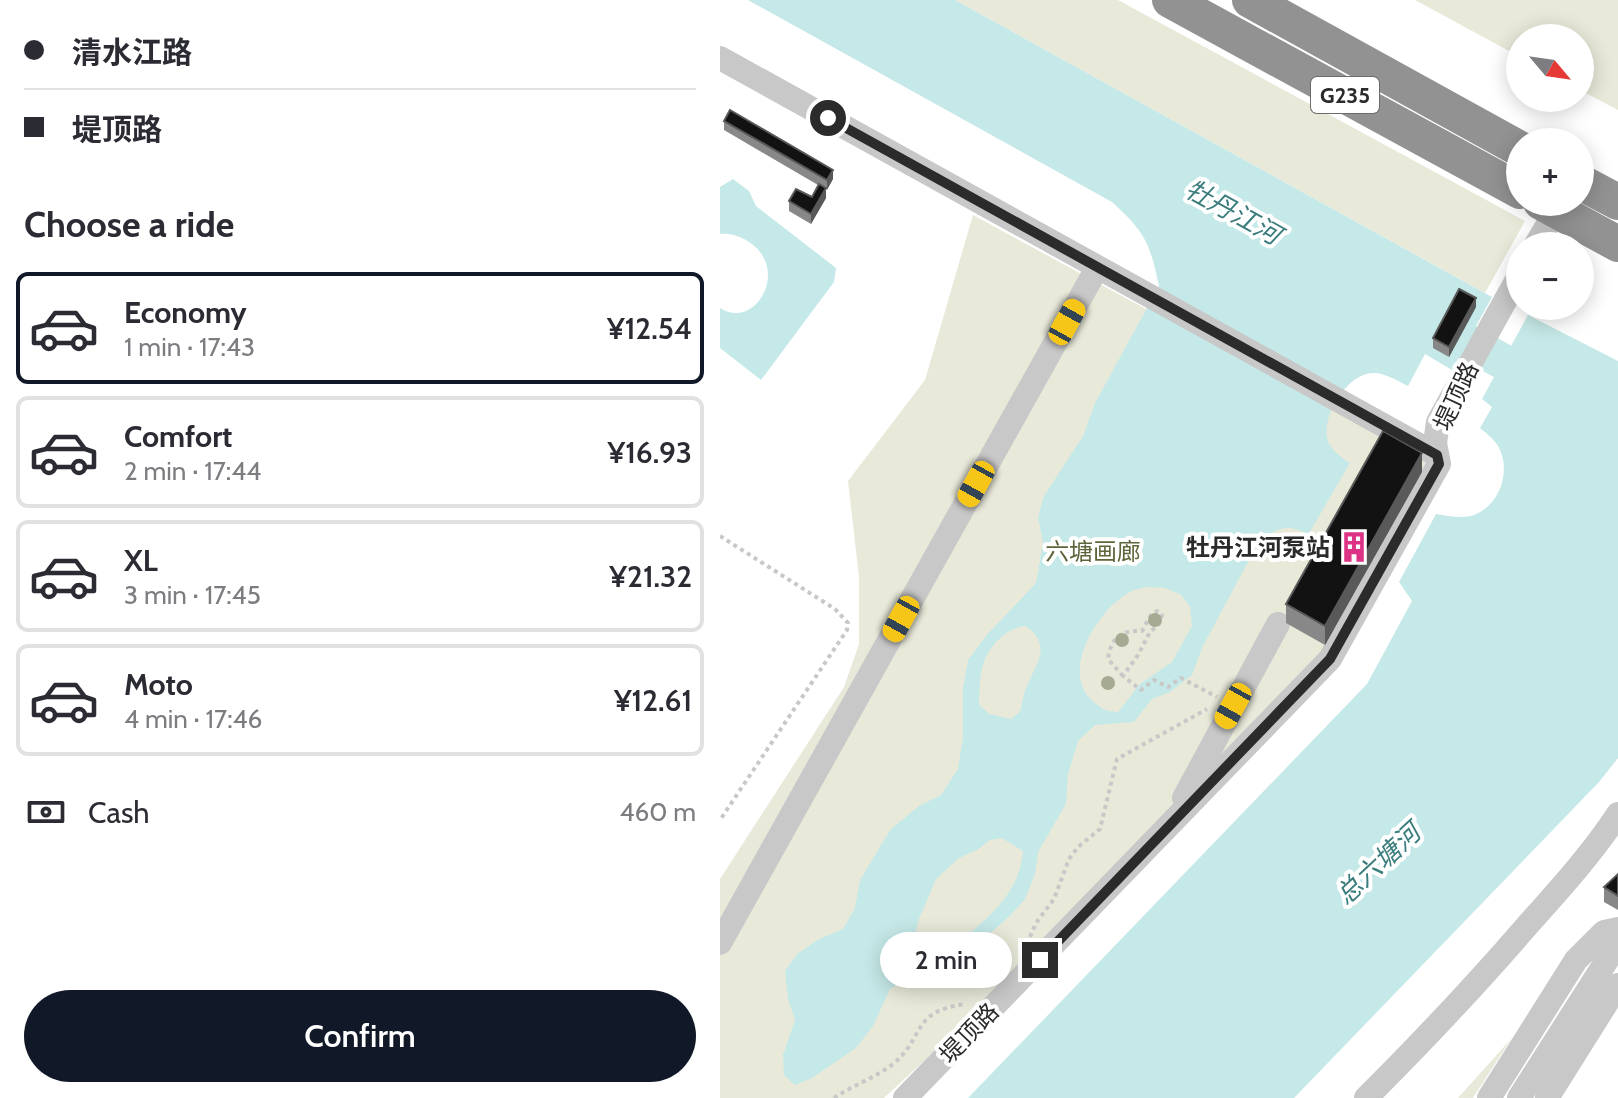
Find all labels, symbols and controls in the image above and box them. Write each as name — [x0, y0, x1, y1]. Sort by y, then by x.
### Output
north arrow — [1506, 24, 1594, 112]
map controls — [1506, 24, 1594, 320]
text: 清水江路 — [72, 34, 192, 71]
road number: G235 — [1311, 77, 1379, 113]
route start — [810, 100, 846, 136]
text: 堤顶路 — [72, 111, 162, 148]
button: + — [1506, 128, 1594, 216]
water label: 牡丹江河 — [1180, 173, 1291, 254]
text: Choose a ride — [24, 202, 234, 246]
button: − — [1506, 232, 1594, 320]
icon: car — [28, 292, 100, 364]
text: Economy — [124, 294, 247, 331]
car — [1045, 295, 1089, 349]
text: ¥12.54 — [607, 310, 692, 347]
text: 1 min · 17:43 — [124, 331, 255, 363]
street label: 堤顶路 — [1428, 357, 1484, 435]
icon: car — [28, 416, 100, 488]
text: Comfort — [124, 418, 232, 455]
text: ¥16.93 — [607, 434, 692, 471]
text: 2 min · 17:44 — [124, 455, 261, 487]
car — [954, 457, 998, 511]
building icon: 牡丹江河泵站 — [1337, 530, 1371, 564]
place label: 牡丹江河泵站 — [1186, 533, 1330, 562]
park label: 六塘画廊 — [1045, 537, 1141, 566]
icon: car — [28, 540, 100, 612]
text: XL — [124, 542, 158, 579]
text: ¥21.32 — [609, 558, 692, 595]
text: 3 min · 17:45 — [124, 579, 261, 611]
car — [879, 592, 923, 646]
icon: car — [28, 664, 100, 736]
text: Moto — [124, 666, 193, 703]
car — [1211, 679, 1255, 733]
text: ¥12.61 — [614, 682, 692, 719]
text: 4 min · 17:46 — [124, 703, 262, 735]
icon: cash — [24, 790, 68, 834]
text: Cash — [88, 794, 150, 831]
text: 460 m — [619, 796, 696, 828]
water label: 总六塘河 — [1329, 813, 1431, 911]
callout: 2 min — [880, 932, 1012, 988]
route end — [1022, 942, 1058, 978]
text: 2 min — [915, 944, 977, 976]
button: Confirm — [24, 990, 696, 1082]
street label: 堤顶路 — [934, 997, 1004, 1069]

